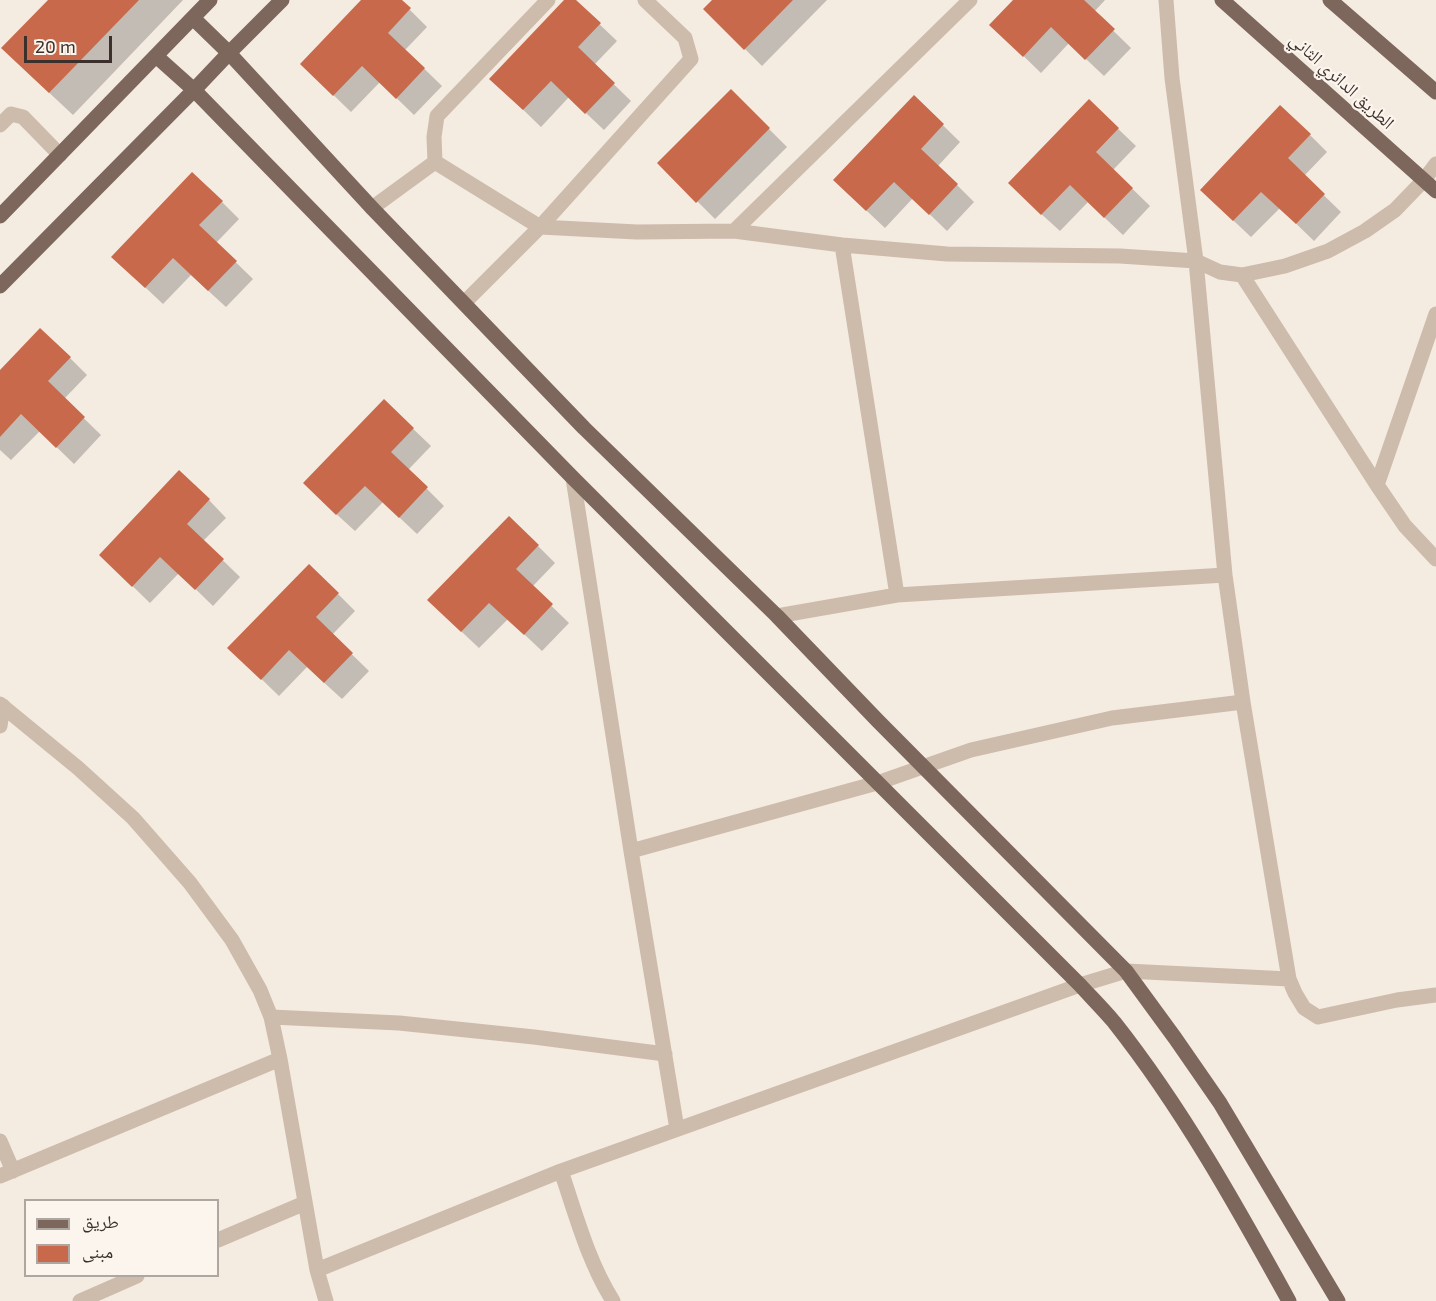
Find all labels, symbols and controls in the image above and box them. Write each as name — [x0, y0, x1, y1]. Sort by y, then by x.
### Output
scale bar — [27, 24, 116, 62]
street label: الطريق الدائري الثاني — [1285, 28, 1399, 134]
text: 20 m — [35, 35, 76, 57]
legend — [24, 1199, 219, 1277]
text: طريق — [82, 1210, 119, 1232]
text: مبنى — [82, 1240, 113, 1262]

